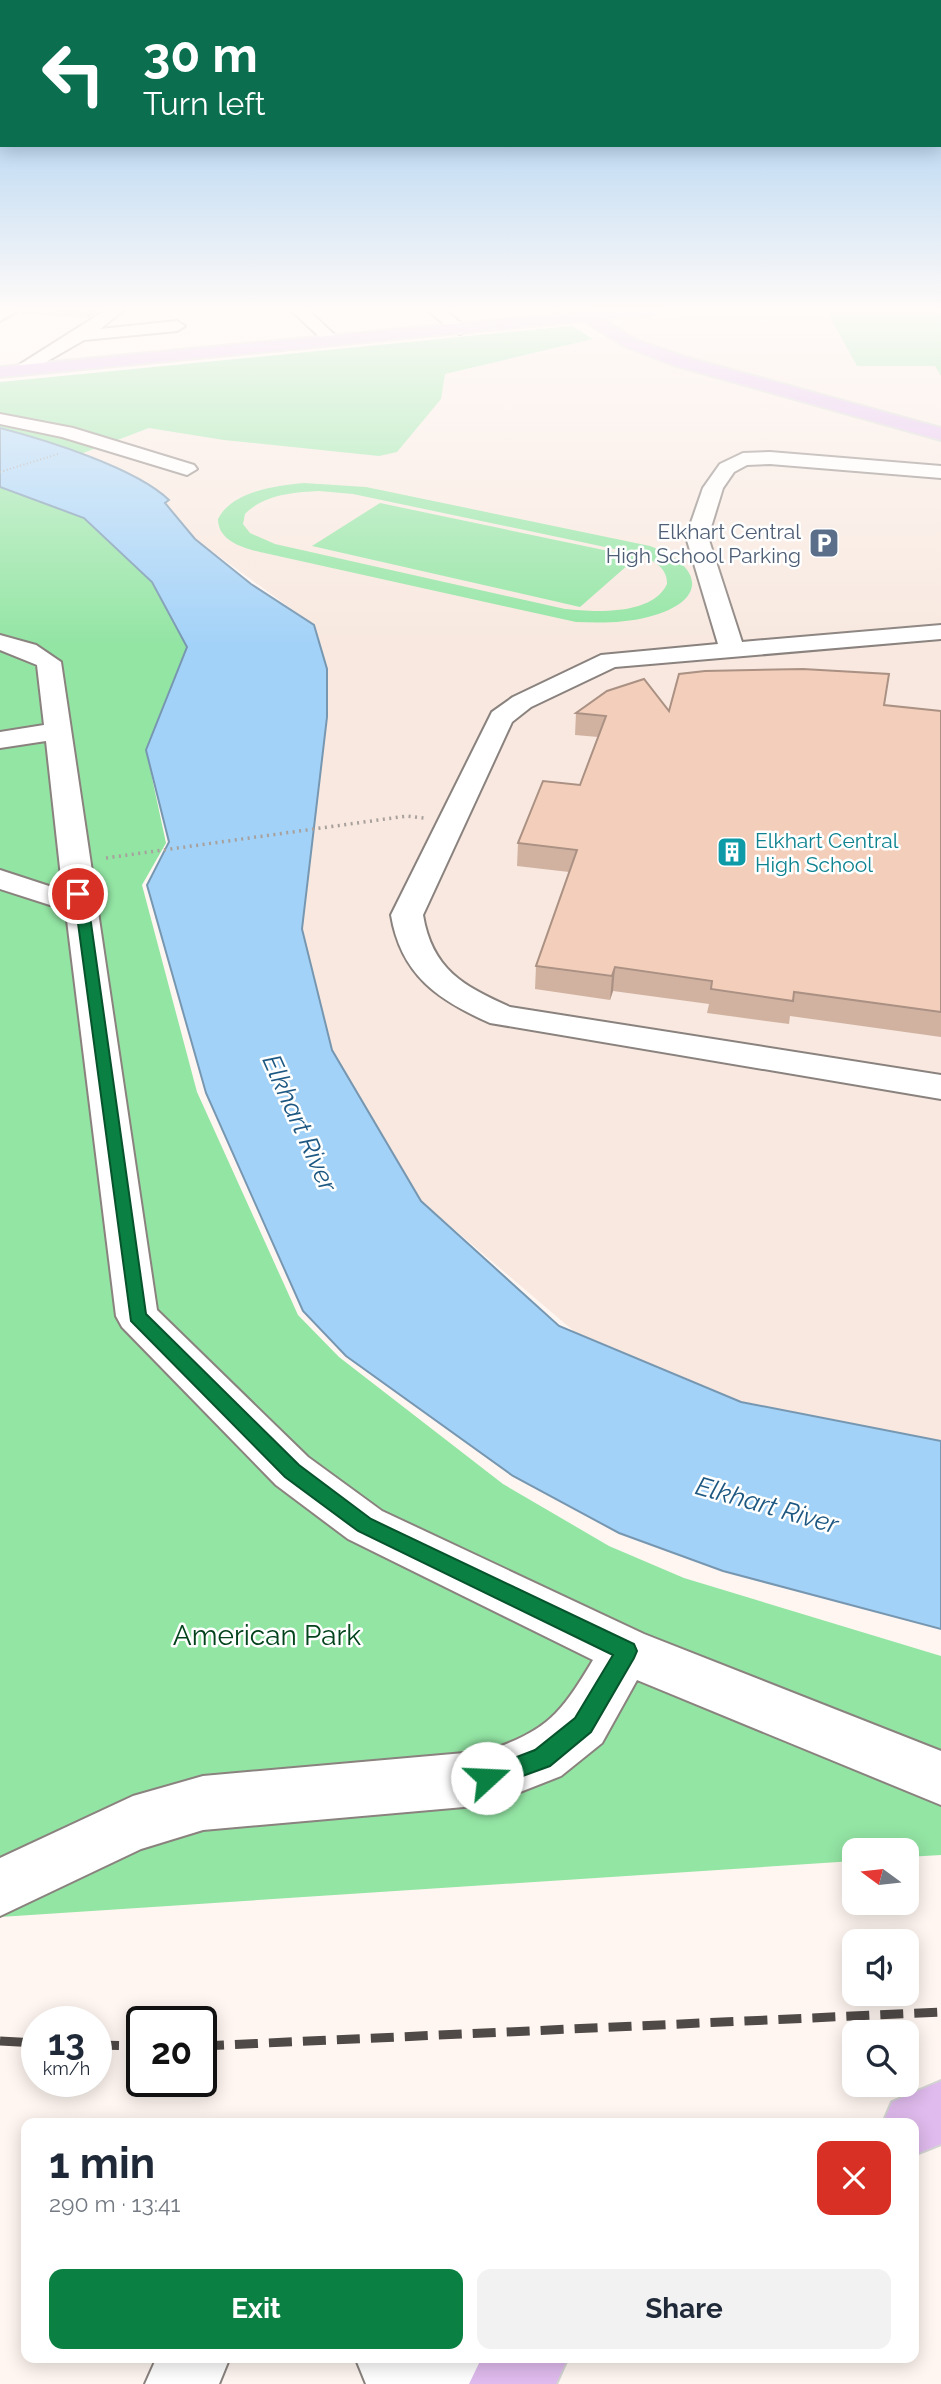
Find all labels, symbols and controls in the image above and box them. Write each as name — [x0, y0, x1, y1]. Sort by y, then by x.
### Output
text: 30 m — [143, 26, 258, 83]
icon: left — [28, 28, 119, 119]
text: Turn left — [143, 85, 265, 122]
place label: Elkhart Central High School Parking — [606, 519, 801, 568]
parking icon: Elkhart Central High School Parking — [807, 526, 841, 560]
place label: Elkhart Central High School — [755, 828, 899, 877]
building icon: Elkhart Central High School — [715, 835, 749, 869]
pin — [48, 864, 108, 924]
icon: arrive — [59, 875, 97, 913]
water label: Elkhart River — [256, 1050, 344, 1197]
water label: Elkhart River — [692, 1470, 843, 1540]
park label: American Park — [173, 1619, 361, 1652]
position arrow — [450, 1741, 524, 1815]
north arrow — [842, 1838, 919, 1914]
map controls — [842, 1838, 919, 2097]
button: sound — [842, 1929, 919, 2006]
speed limit sign: 20 — [126, 2006, 217, 2097]
button: search — [842, 2020, 919, 2097]
text: 13 — [48, 2022, 85, 2063]
text: km/h — [43, 2058, 90, 2079]
text: 1 min — [49, 2139, 155, 2188]
button: close — [817, 2141, 891, 2215]
text: 290 m · 13:41 — [49, 2190, 180, 2217]
button: Exit — [49, 2269, 463, 2349]
button: Share — [477, 2269, 891, 2349]

